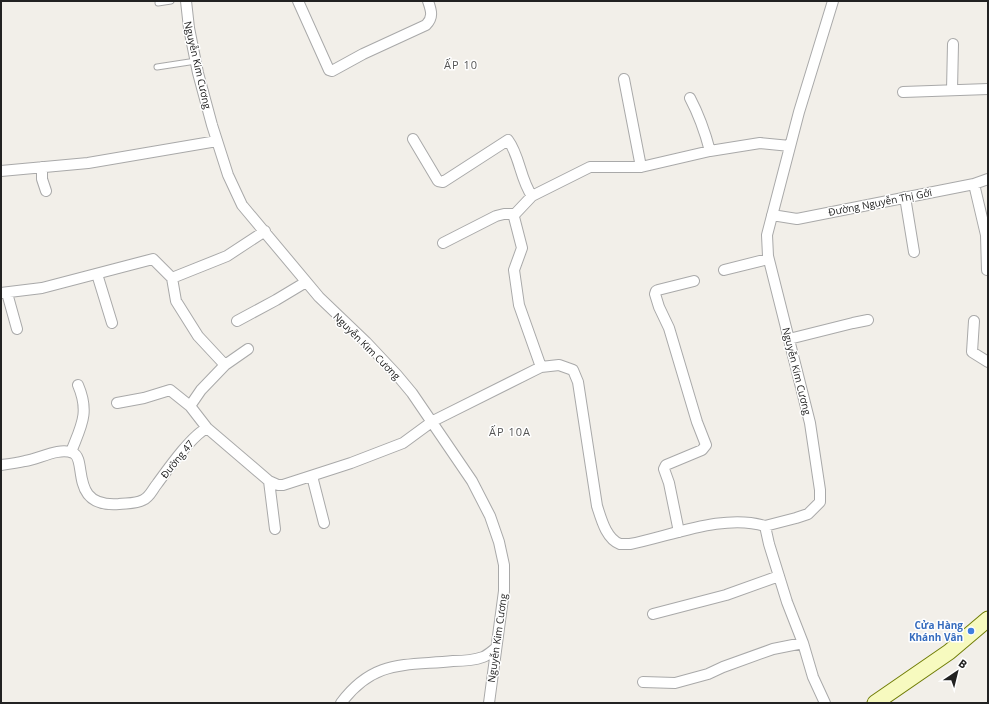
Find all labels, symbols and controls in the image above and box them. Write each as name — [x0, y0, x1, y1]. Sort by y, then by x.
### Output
street label: Nguyễn Kim Cương — [181, 20, 215, 111]
district label: ẤP 10 — [444, 57, 478, 72]
street label: Đường Nguyễn Thị Gởi — [827, 185, 933, 219]
street label: Nguyễn Kim Cương — [330, 309, 404, 383]
street label: Nguyễn Kim Cương — [779, 326, 815, 417]
district label: ẤP 10A — [489, 424, 531, 439]
street label: Đường 47 — [157, 437, 197, 481]
street label: Nguyễn Kim Cương — [484, 592, 510, 683]
place label: Cửa Hàng Khánh Vân — [909, 618, 963, 644]
marker: Cửa Hàng Khánh Vân — [966, 626, 976, 636]
north arrow — [937, 652, 977, 692]
text: B — [956, 655, 970, 672]

